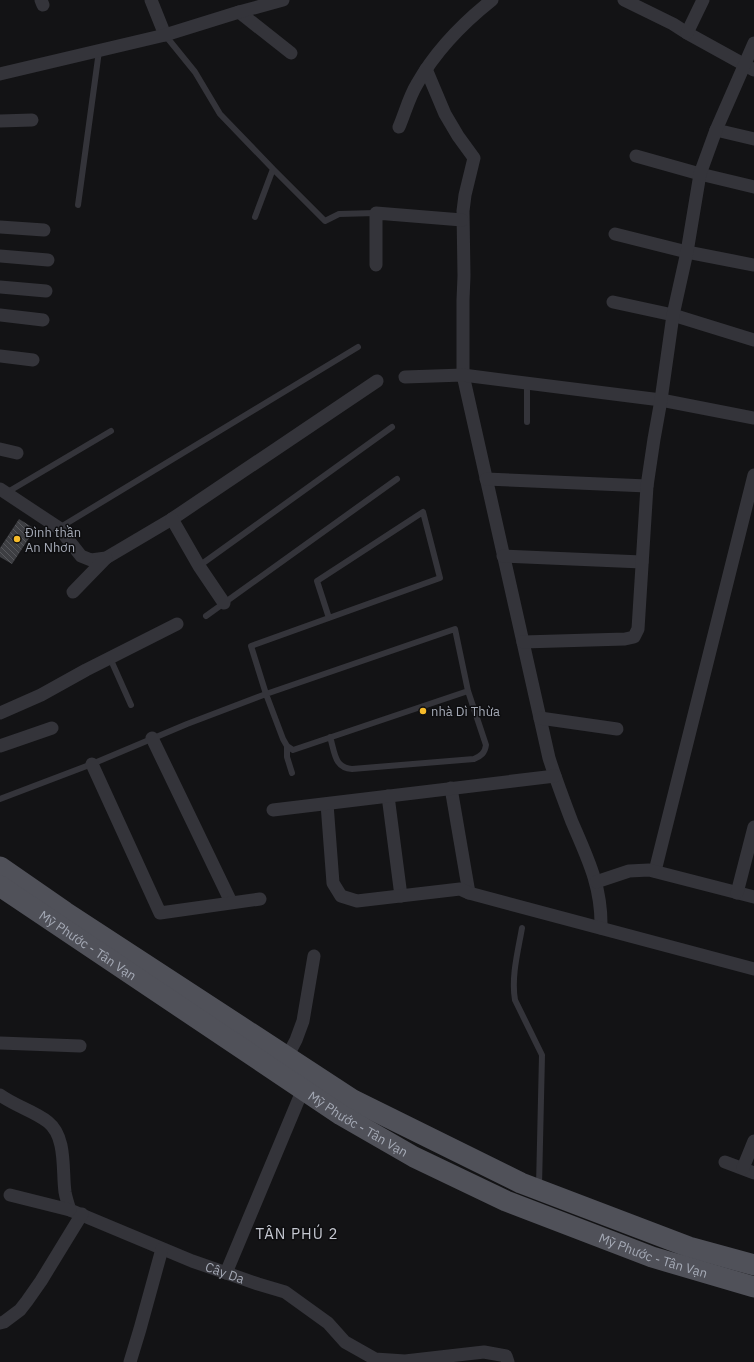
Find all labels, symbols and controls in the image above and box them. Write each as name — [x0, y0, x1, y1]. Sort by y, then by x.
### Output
place label: Đình thần An Nhơn — [25, 524, 81, 556]
marker: Đình thần An Nhơn — [12, 534, 22, 544]
place label: nhà Dì Thừa — [431, 703, 500, 720]
marker: nhà Dì Thừa — [418, 706, 428, 716]
street label: Mỹ Phước - Tân Vạn — [36, 906, 140, 984]
street label: Mỹ Phước - Tân Vạn — [305, 1087, 411, 1160]
district label: TÂN PHÚ 2 — [256, 1224, 338, 1243]
street label: Mỹ Phước - Tân Vạn — [596, 1229, 710, 1281]
street label: Cây Da — [203, 1258, 247, 1287]

